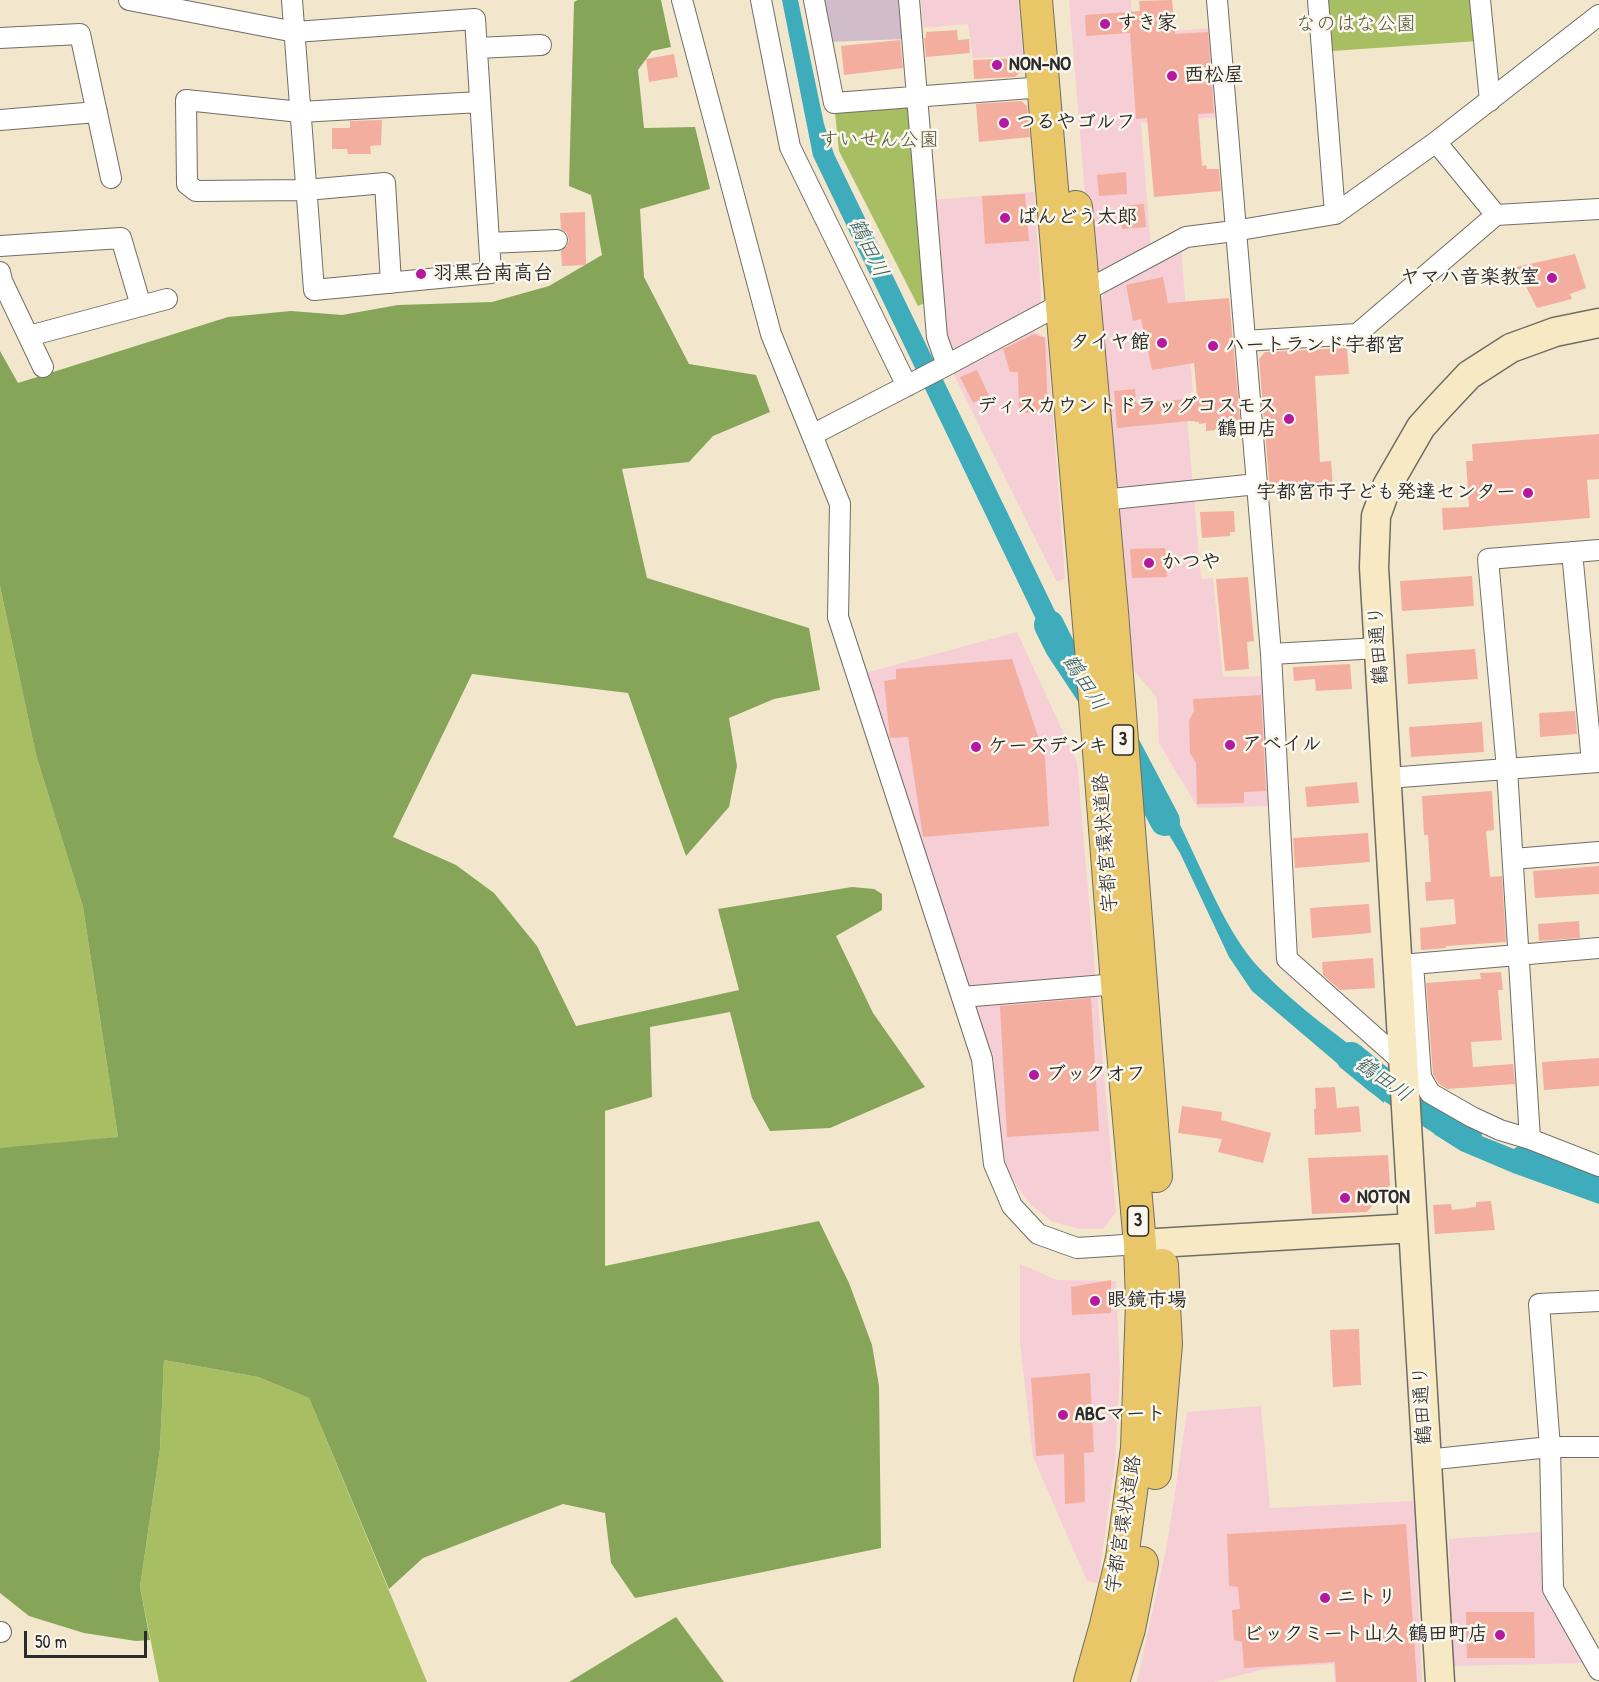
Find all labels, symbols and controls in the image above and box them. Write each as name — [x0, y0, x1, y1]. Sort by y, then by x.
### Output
place label: すき家 — [1117, 12, 1177, 36]
park label: なのはな公園 — [1296, 13, 1416, 37]
marker: すき家 — [1098, 17, 1112, 31]
place label: NON-NO — [1009, 53, 1071, 77]
marker: NON-NO — [990, 58, 1004, 72]
place label: 西松屋 — [1184, 64, 1244, 88]
marker: 西松屋 — [1165, 69, 1179, 83]
place label: つるやゴルフ — [1016, 111, 1136, 135]
marker: つるやゴルフ — [997, 116, 1011, 130]
park label: すいせん公園 — [819, 129, 939, 153]
place label: ばんどう太郎 — [1017, 206, 1137, 230]
marker: ばんどう太郎 — [998, 211, 1012, 225]
water label: 鶴田川 — [843, 214, 893, 282]
place label: 羽黒台南高台 — [433, 262, 553, 286]
place label: ヤマハ音楽教室 — [1400, 266, 1540, 290]
marker: 羽黒台南高台 — [414, 267, 428, 281]
marker: ヤマハ音楽教室 — [1545, 271, 1559, 285]
place label: タイヤ館 — [1070, 331, 1150, 355]
place label: ハートランド宇都宮 — [1225, 334, 1405, 358]
marker: タイヤ館 — [1155, 336, 1169, 350]
marker: ハートランド宇都宮 — [1206, 339, 1220, 353]
place label: ディスカウントドラッグコスモス 鶴田店 — [977, 395, 1277, 442]
marker: ディスカウントドラッグコスモス 鶴田店 — [1282, 412, 1296, 426]
place label: 宇都宮市子ども発達センター — [1256, 481, 1516, 505]
marker: 宇都宮市子ども発達センター — [1521, 486, 1535, 500]
place label: かつや — [1161, 551, 1221, 575]
marker: かつや — [1142, 556, 1156, 570]
street label: 鶴田通り — [1364, 604, 1394, 686]
water label: 鶴田川 — [1056, 650, 1112, 716]
road number: 3 — [1112, 725, 1134, 755]
place label: アベイル — [1242, 733, 1322, 757]
place label: ケーズデンキ — [988, 735, 1108, 759]
marker: アベイル — [1223, 738, 1237, 752]
marker: ケーズデンキ — [969, 740, 983, 754]
street label: 宇都宮環状道路 — [1089, 772, 1123, 914]
water label: 鶴田川 — [1350, 1052, 1416, 1108]
place label: ブックオフ — [1046, 1063, 1146, 1087]
marker: ブックオフ — [1027, 1068, 1041, 1082]
place label: NOTON — [1357, 1186, 1410, 1210]
marker: NOTON — [1338, 1191, 1352, 1205]
road number: 3 — [1128, 1206, 1148, 1236]
place label: 眼鏡市場 — [1107, 1289, 1187, 1313]
marker: 眼鏡市場 — [1088, 1294, 1102, 1308]
street label: 鶴田通り — [1409, 1364, 1437, 1446]
place label: ABCマート — [1075, 1403, 1166, 1427]
marker: ABCマート — [1056, 1408, 1070, 1422]
street label: 宇都宮環状道路 — [1101, 1453, 1147, 1595]
place label: ニトリ — [1337, 1586, 1397, 1610]
marker: ニトリ — [1318, 1591, 1332, 1605]
scale bar — [27, 1619, 150, 1657]
place label: ビックミート山久 鶴田町店 — [1243, 1623, 1488, 1647]
marker: ビックミート山久 鶴田町店 — [1493, 1628, 1507, 1642]
text: 50 m — [35, 1629, 67, 1654]

